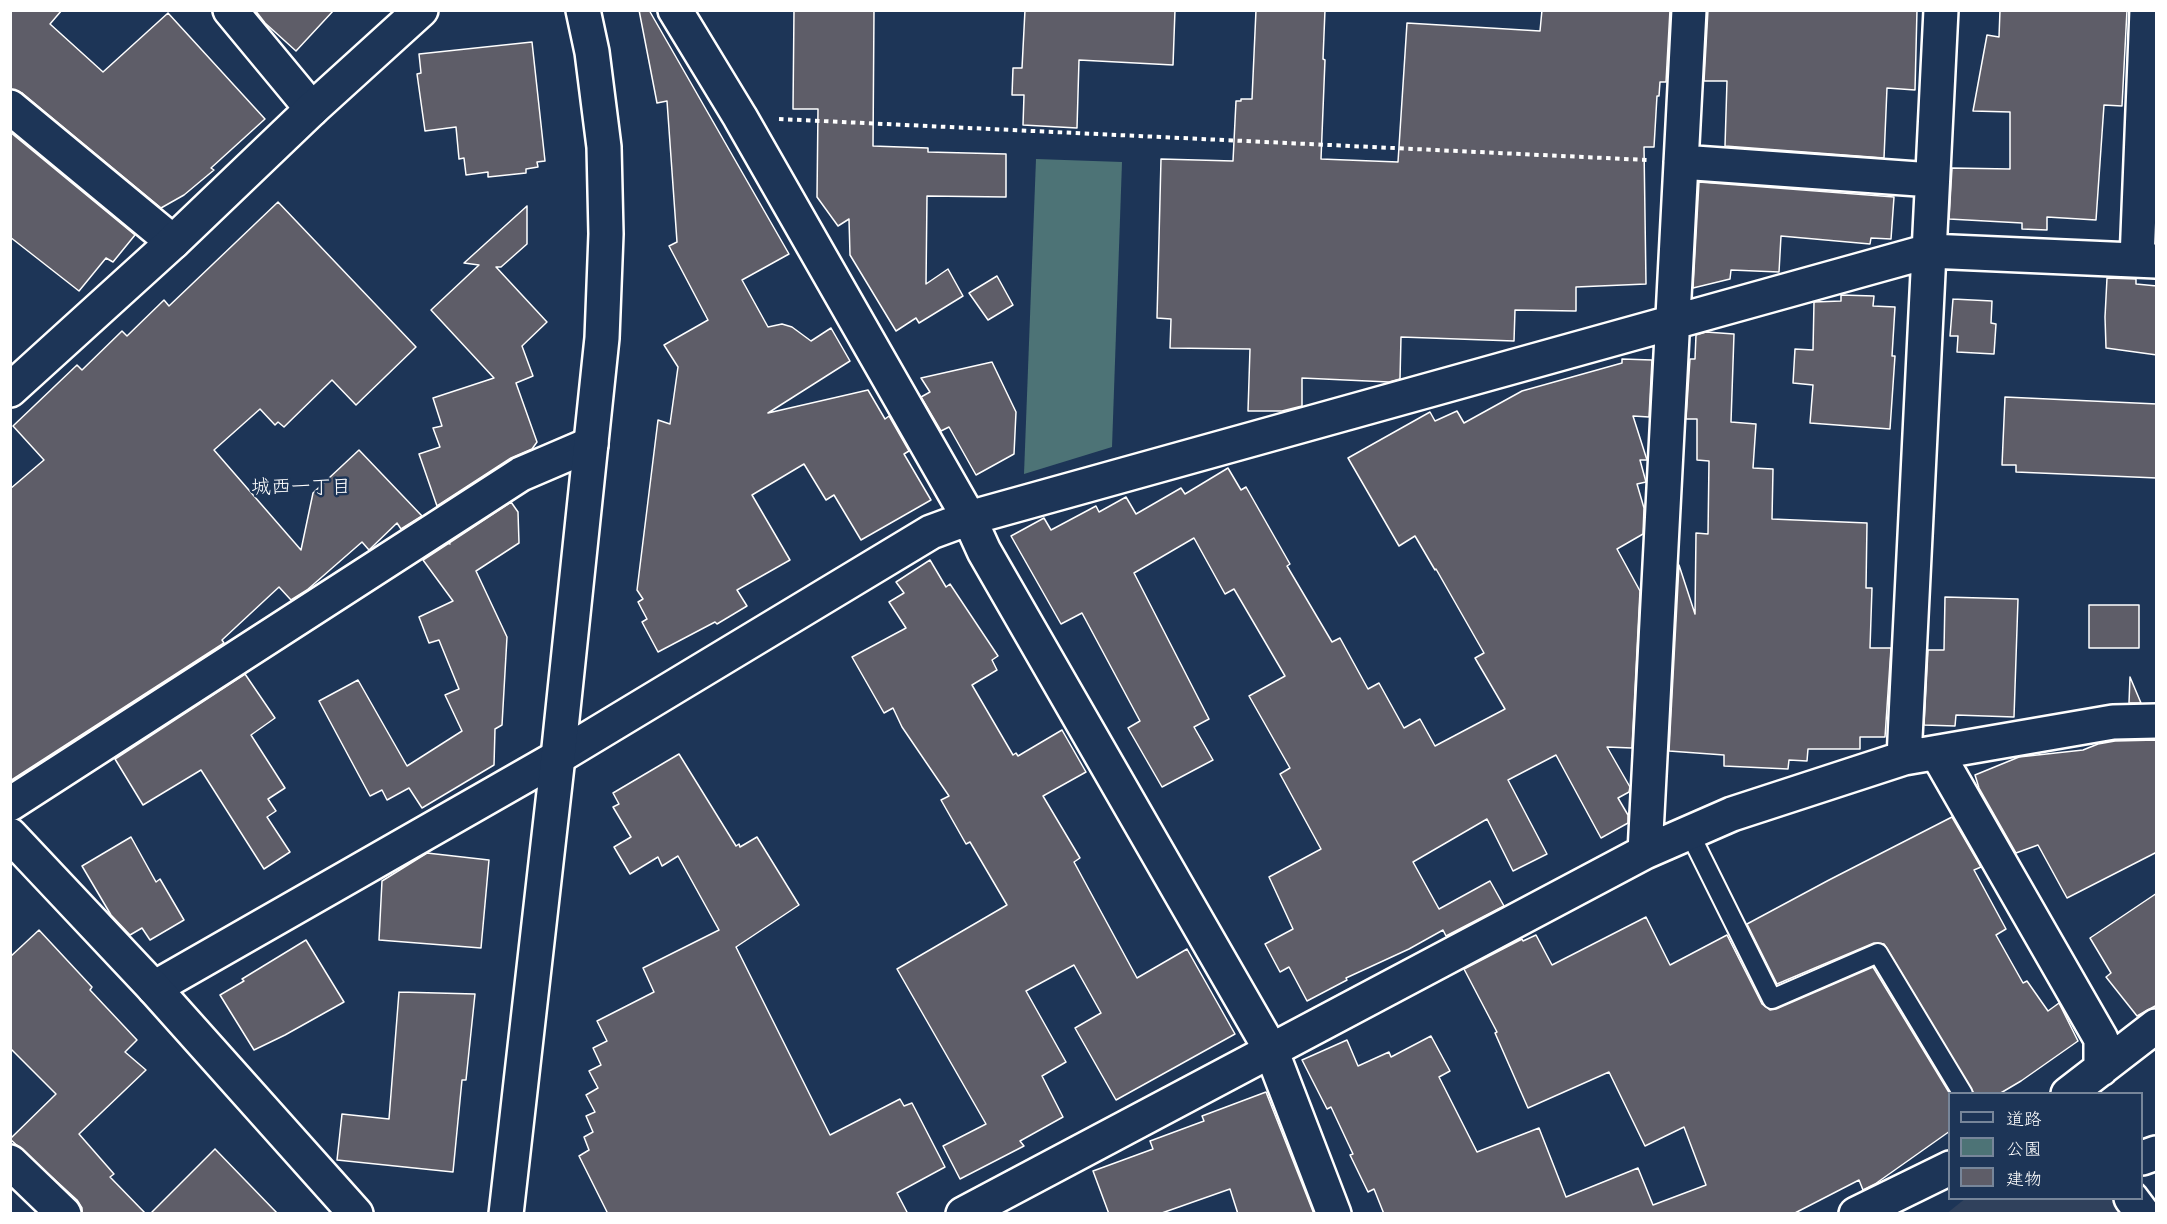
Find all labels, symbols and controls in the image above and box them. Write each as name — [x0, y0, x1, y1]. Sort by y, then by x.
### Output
district label: 城西一丁目 — [251, 475, 351, 499]
legend — [1948, 1092, 2143, 1200]
text: 道路 — [2006, 1106, 2042, 1130]
text: 公園 — [2006, 1136, 2042, 1160]
text: 建物 — [2006, 1166, 2042, 1190]

